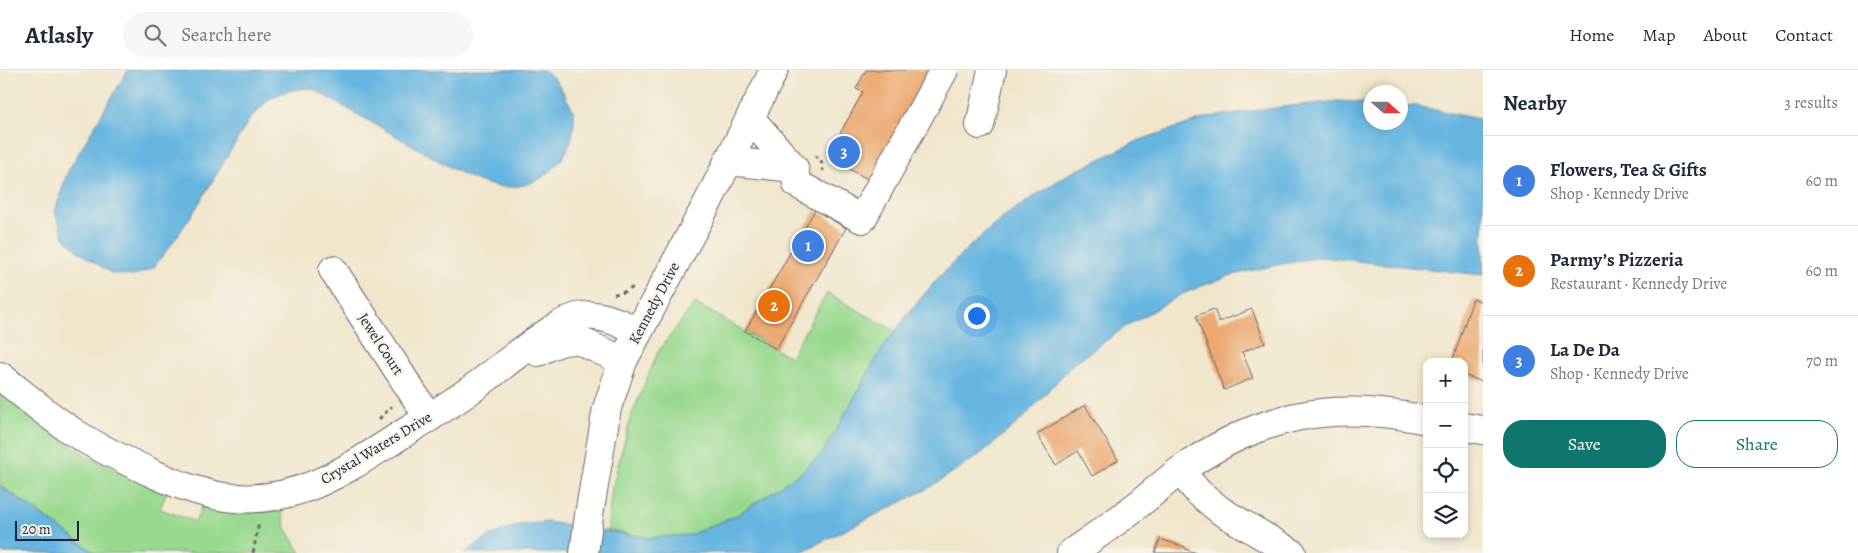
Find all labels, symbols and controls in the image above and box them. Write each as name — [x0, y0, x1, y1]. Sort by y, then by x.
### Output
search box — [123, 12, 473, 57]
text: Atlasly — [25, 19, 93, 51]
icon: search — [141, 21, 169, 49]
text: Search here — [181, 22, 272, 48]
text: Home — [1569, 23, 1614, 47]
text: Map — [1642, 23, 1675, 47]
text: About — [1703, 23, 1747, 47]
text: Contact — [1775, 23, 1833, 47]
north arrow — [1363, 85, 1408, 130]
text: Nearby — [1503, 89, 1566, 117]
text: 3 results — [1784, 92, 1838, 114]
pin: 3 — [828, 133, 860, 171]
text: Flowers, Tea & Gifts — [1550, 157, 1707, 183]
text: 1 — [1516, 170, 1522, 192]
text: 60 m — [1806, 170, 1838, 192]
text: Shop · Kennedy Drive — [1550, 183, 1689, 205]
pin: 1 — [792, 227, 824, 265]
text: Parmy’s Pizzeria — [1550, 247, 1683, 273]
street label: Kennedy Drive — [624, 258, 684, 348]
text: 2 — [1515, 260, 1523, 282]
text: 60 m — [1806, 260, 1838, 282]
text: Restaurant · Kennedy Drive — [1550, 273, 1728, 295]
pin: 2 — [758, 287, 790, 325]
your location — [964, 303, 990, 329]
street label: Jewel Court — [354, 309, 408, 379]
text: La De Da — [1550, 337, 1620, 363]
text: 3 — [1516, 350, 1522, 372]
text: 70 m — [1806, 350, 1838, 372]
map controls — [1423, 358, 1468, 538]
button: + — [1423, 358, 1468, 403]
text: Shop · Kennedy Drive — [1550, 363, 1689, 385]
button: − — [1423, 403, 1468, 448]
street label: Crystal Waters Drive — [317, 407, 435, 489]
button: Save — [1503, 420, 1666, 468]
button: Share — [1676, 420, 1838, 468]
button: locate — [1423, 448, 1468, 493]
button: layers — [1423, 493, 1468, 538]
scale bar — [15, 518, 79, 541]
text: 20 m — [22, 520, 51, 539]

